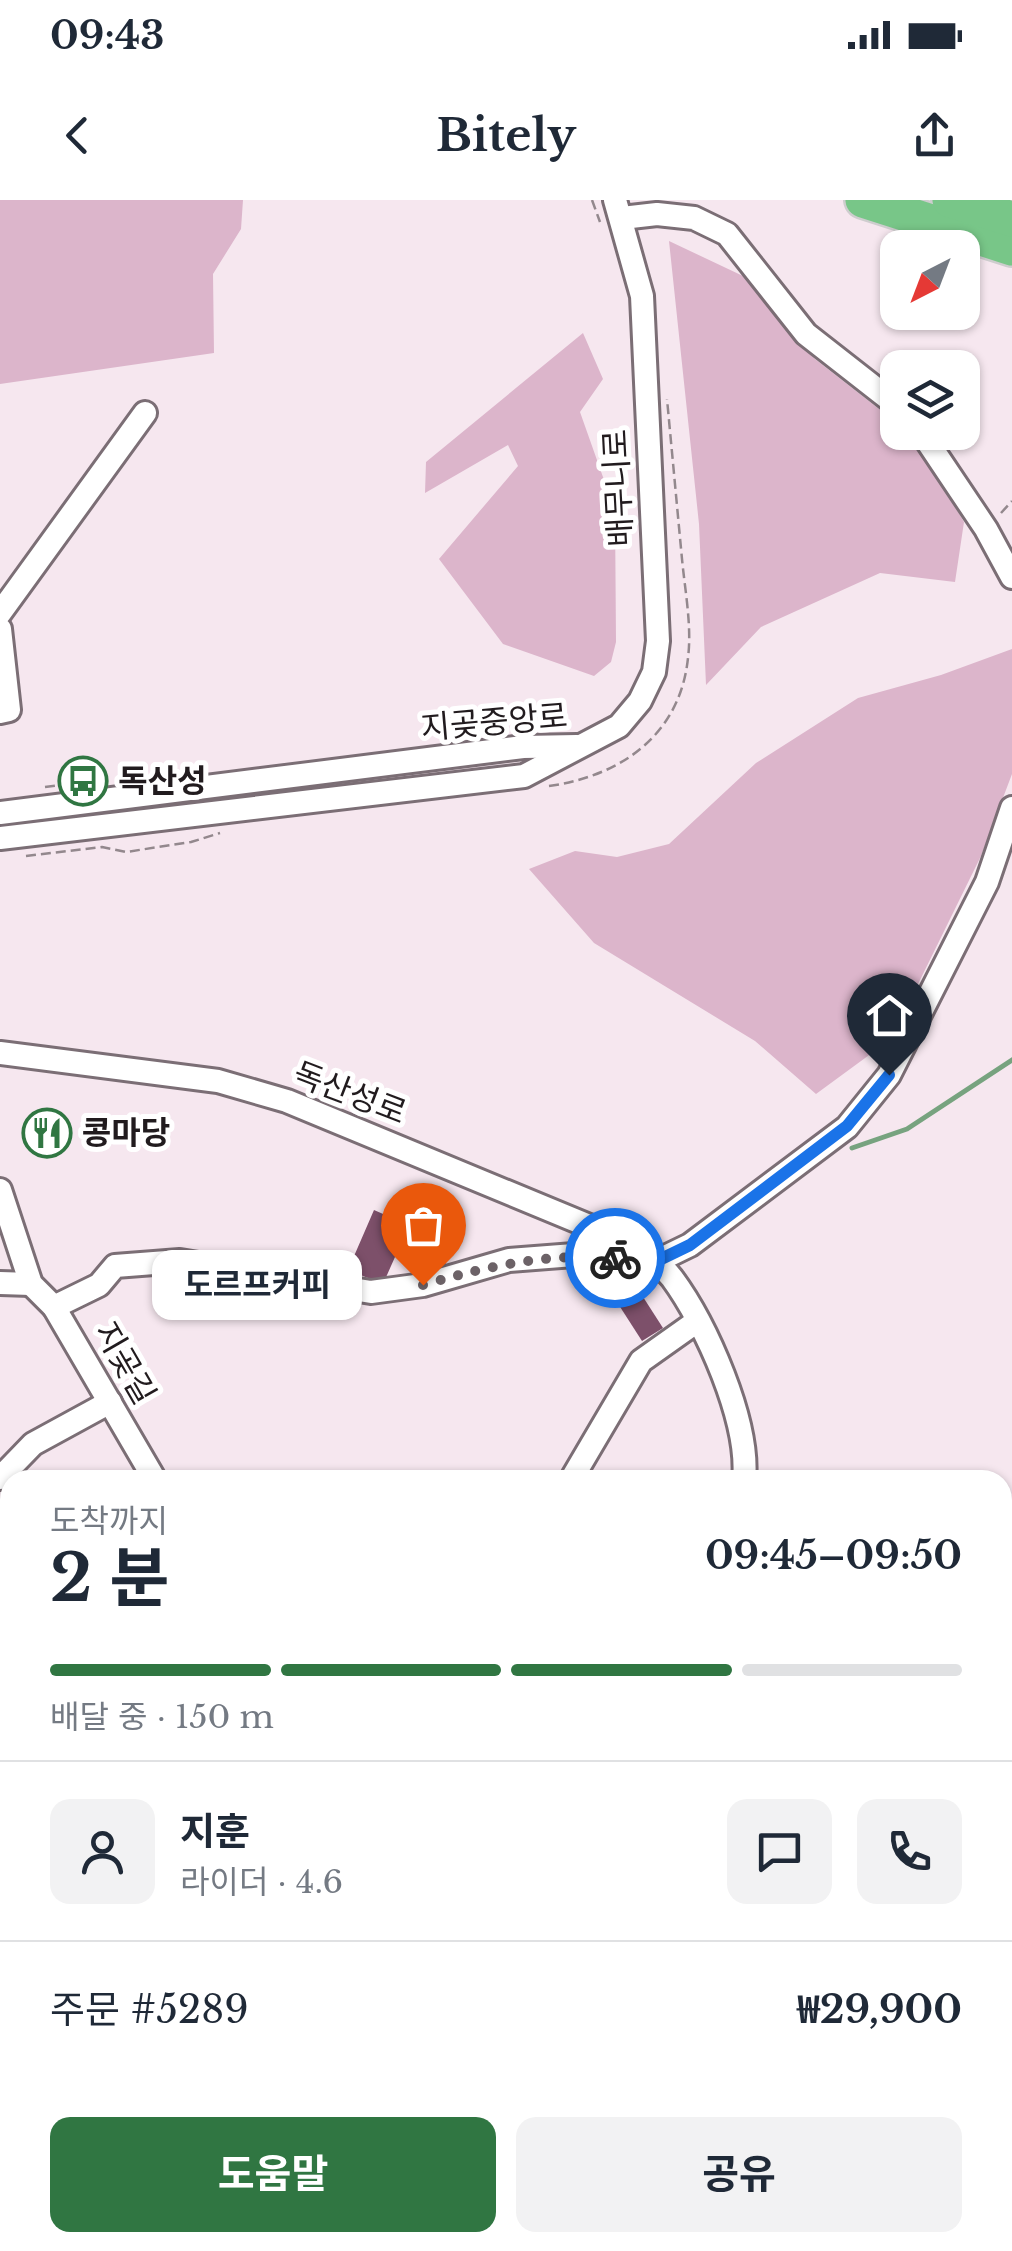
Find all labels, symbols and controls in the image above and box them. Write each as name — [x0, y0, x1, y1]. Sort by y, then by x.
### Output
text: 09:43 — [50, 12, 165, 59]
text: Bitely — [436, 107, 576, 163]
icon: back — [50, 108, 105, 163]
icon: share — [907, 108, 962, 163]
north arrow — [880, 230, 980, 330]
map controls — [880, 230, 980, 450]
button: layers — [880, 350, 980, 450]
street label: 배무니로 — [595, 428, 641, 548]
street label: 지곶중앙로 — [419, 696, 569, 748]
bus stop icon: 독산성 — [57, 755, 109, 807]
place label: 독산성 — [118, 761, 206, 801]
pin — [847, 973, 932, 1076]
icon: home — [862, 988, 917, 1043]
street label: 독산성로 — [288, 1053, 412, 1133]
restaurant icon: 콩마당 — [21, 1107, 73, 1159]
place label: 콩마당 — [82, 1113, 170, 1153]
pin — [381, 1183, 466, 1286]
icon: bag — [396, 1198, 451, 1253]
courier — [565, 1208, 665, 1308]
icon: bike — [588, 1231, 643, 1286]
callout: 도르프커피 — [153, 1250, 363, 1320]
text: 도르프커피 — [183, 1265, 331, 1305]
street label: 지곶길 — [86, 1315, 164, 1411]
text: 도착까지 — [50, 1501, 168, 1541]
text: 09:45–09:50 — [705, 1532, 962, 1579]
text: 2 분 — [50, 1538, 169, 1619]
text: 배달 중 · 150 m — [50, 1697, 274, 1737]
button: person — [50, 1799, 155, 1904]
button: chat — [727, 1799, 832, 1904]
button: phone — [857, 1799, 962, 1904]
text: 지훈 — [180, 1808, 250, 1855]
text: 라이더 · 4.6 — [180, 1862, 343, 1902]
text: 주문 #5289 — [50, 1986, 249, 2033]
text: ₩29,900 — [797, 1986, 962, 2033]
button: 도움말 — [50, 2117, 496, 2232]
button: 공유 — [516, 2117, 962, 2232]

